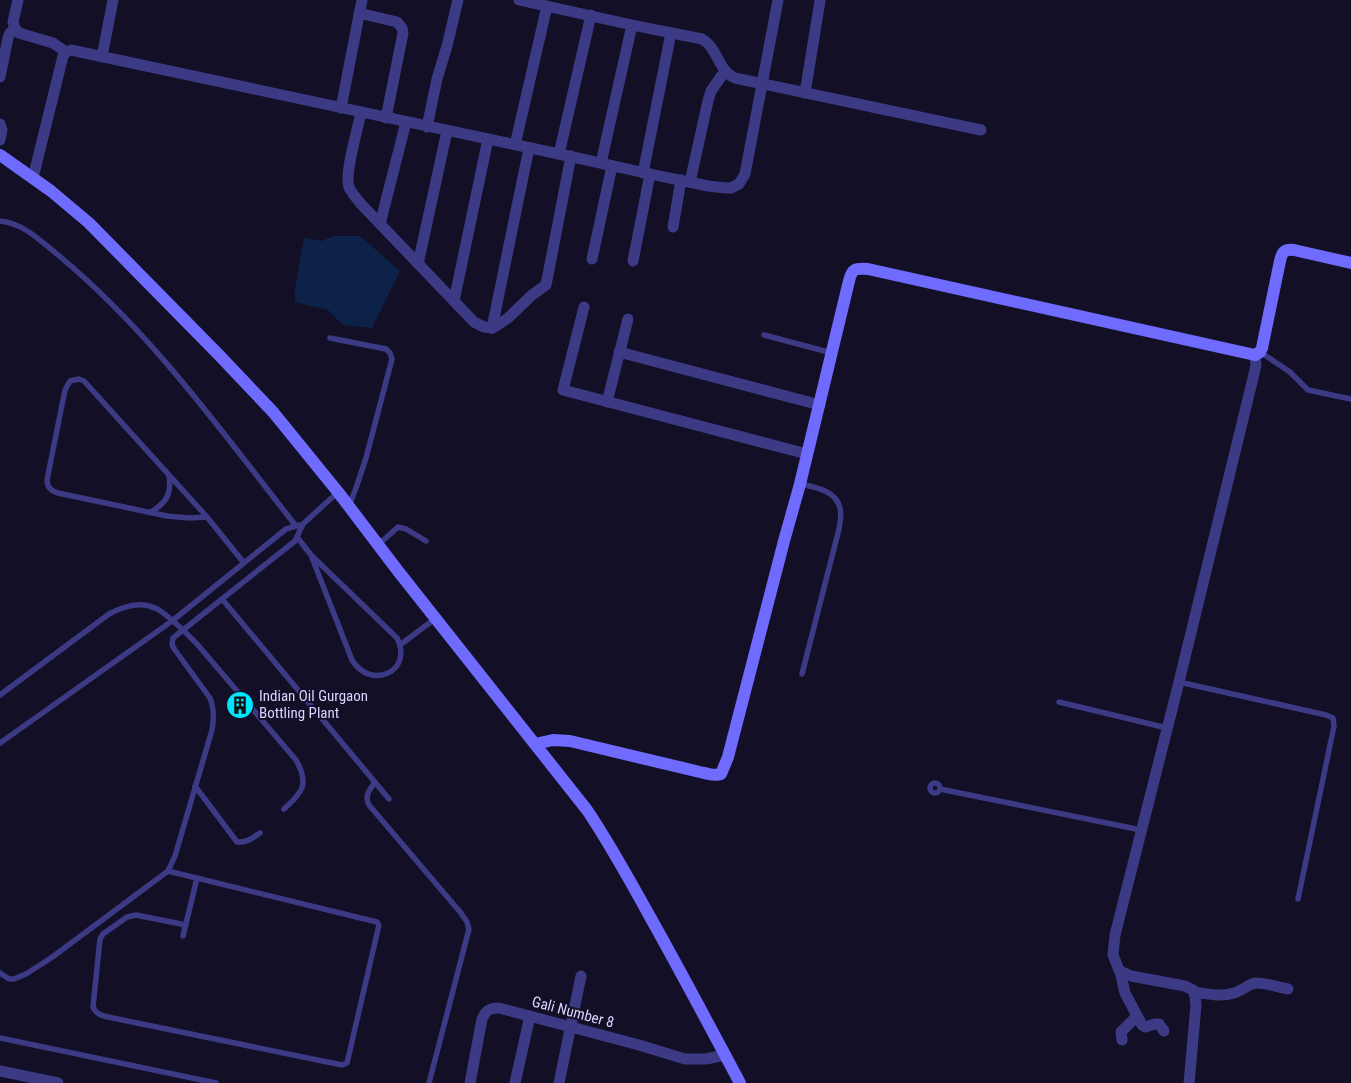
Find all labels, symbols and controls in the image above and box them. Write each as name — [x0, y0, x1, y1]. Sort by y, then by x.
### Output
place label: Indian Oil Gurgaon Bottling Plant — [259, 687, 368, 722]
building icon: Indian Oil Gurgaon Bottling Plant — [225, 690, 255, 720]
street label: Gali Number 8 — [530, 992, 616, 1032]

